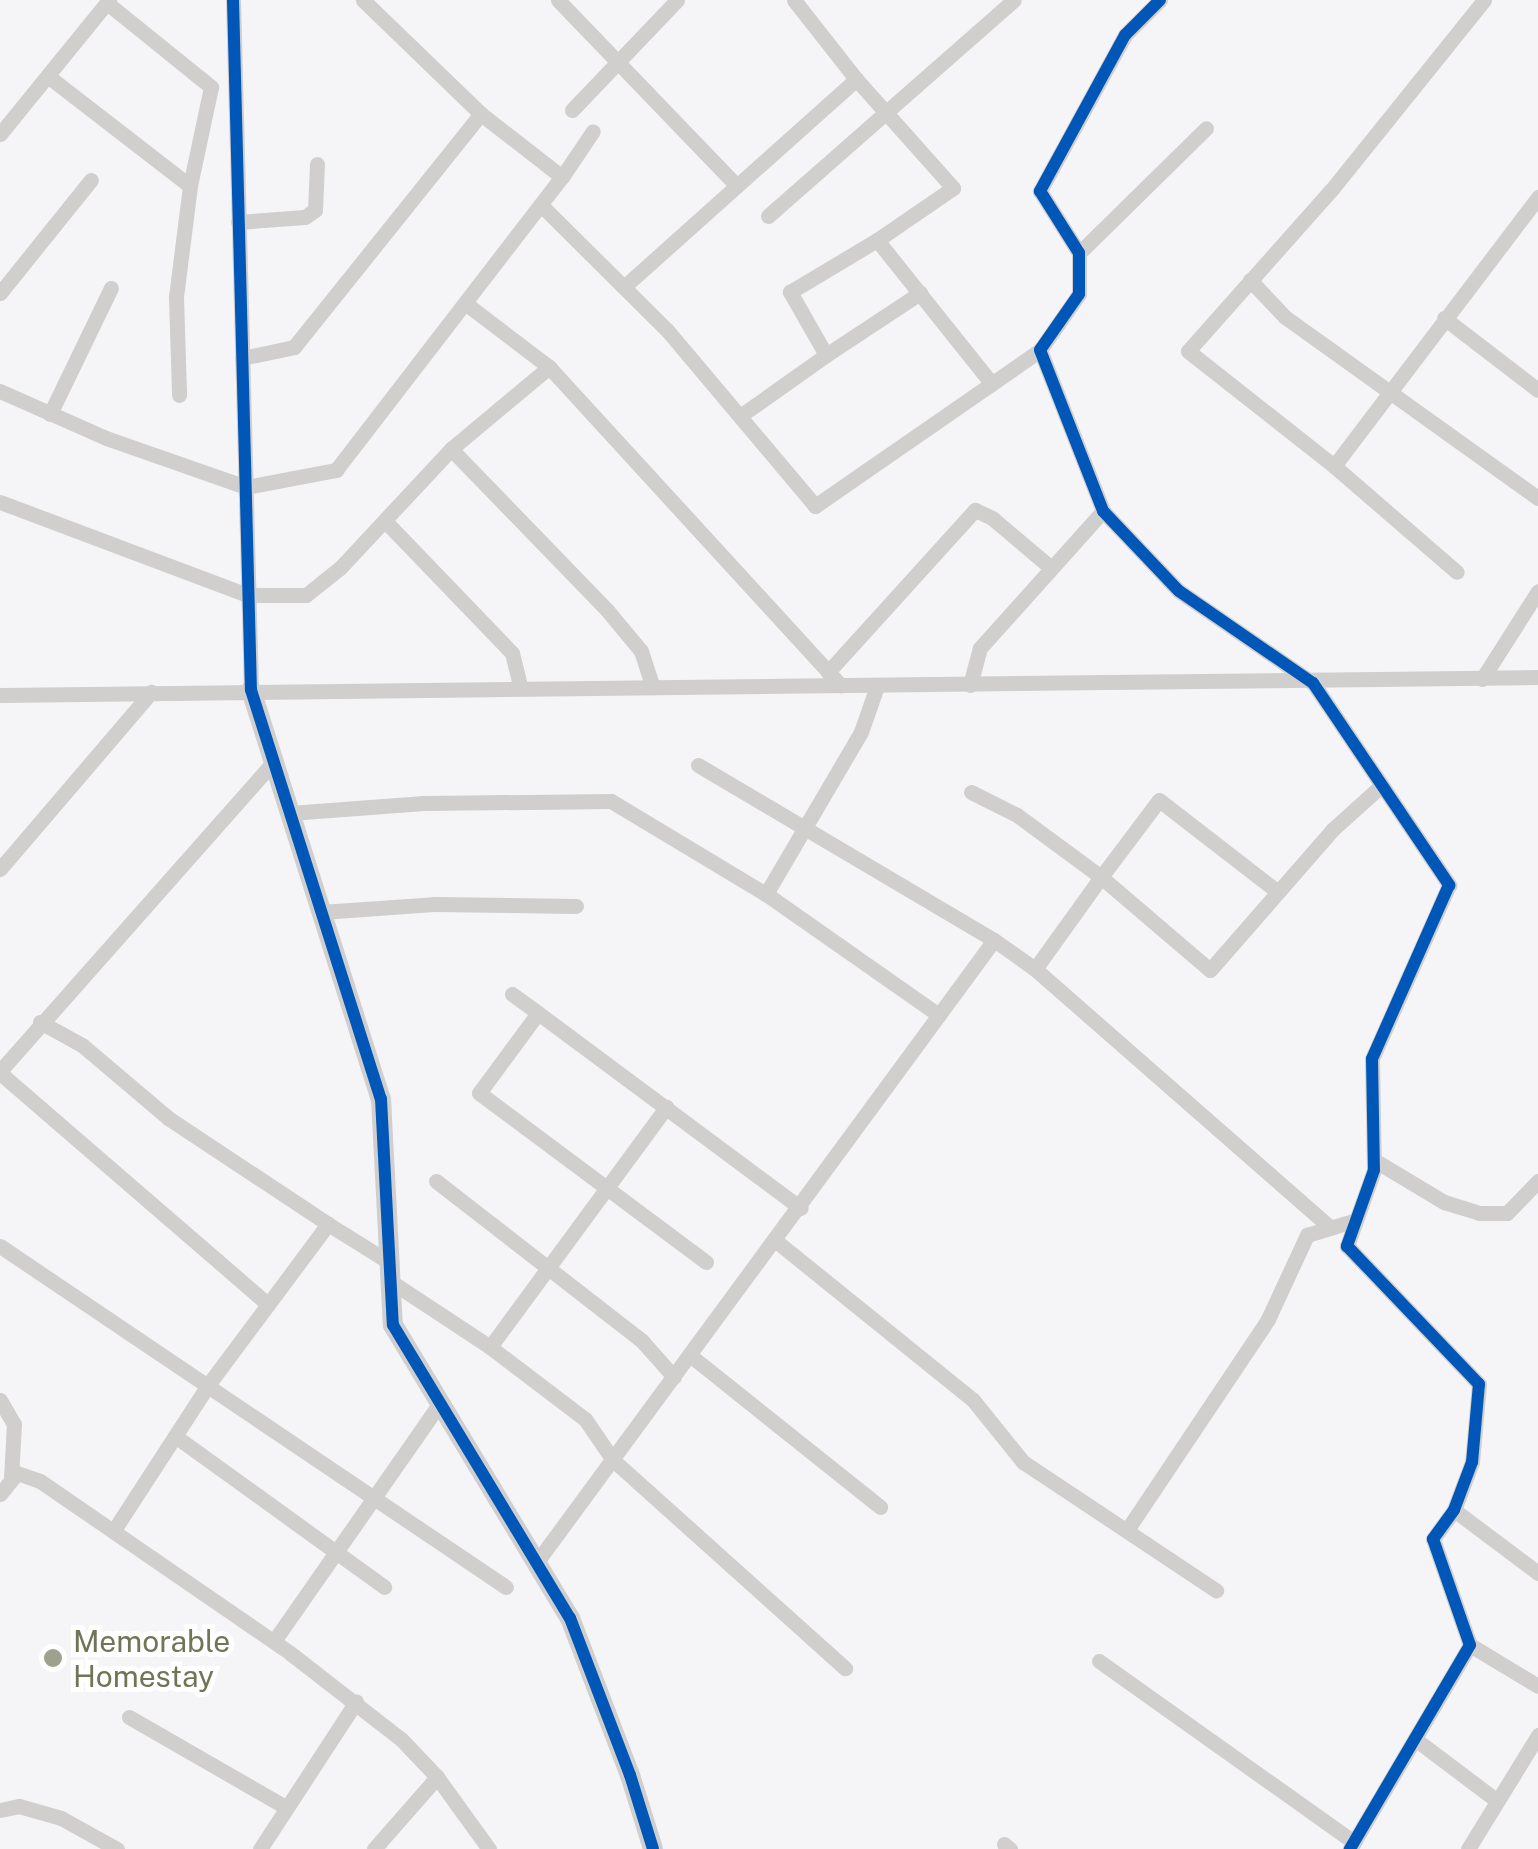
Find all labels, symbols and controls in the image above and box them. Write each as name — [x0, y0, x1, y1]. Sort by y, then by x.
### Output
place label: Memorable Homestay — [73, 1623, 230, 1694]
marker: Memorable Homestay — [42, 1647, 64, 1669]

